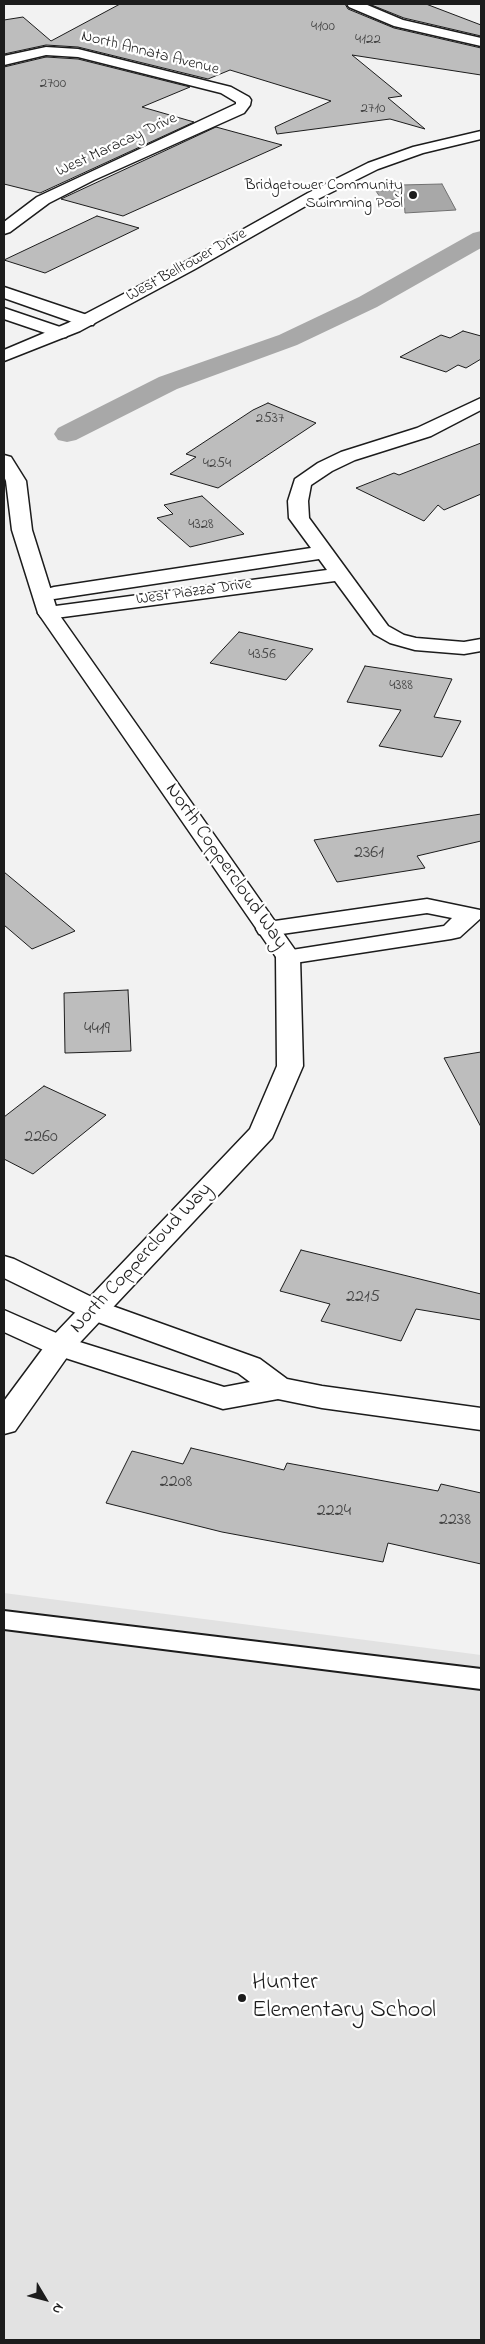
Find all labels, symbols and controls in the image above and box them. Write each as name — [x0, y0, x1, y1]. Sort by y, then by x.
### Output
house number: 4100 — [311, 19, 335, 37]
street label: North Annata Avenue — [79, 28, 221, 80]
house number: 4122 — [355, 32, 381, 50]
house number: 2700 — [40, 76, 66, 94]
house number: 2710 — [361, 101, 385, 119]
street label: West Maracay Drive — [54, 110, 180, 182]
place label: Bridgetower Community Swimming Pool — [245, 176, 403, 214]
marker: Bridgetower Community Swimming Pool — [407, 189, 419, 201]
street label: West Belltower Drive — [124, 225, 250, 307]
house number: 2537 — [256, 411, 284, 429]
house number: 4254 — [203, 456, 231, 474]
house number: 4328 — [188, 517, 214, 535]
street label: West Piazza Drive — [135, 575, 253, 611]
house number: 4356 — [248, 647, 276, 665]
house number: 4388 — [389, 678, 413, 696]
street label: North Coppercloud Way — [159, 779, 291, 955]
house number: 2361 — [354, 843, 384, 865]
house number: 4419 — [84, 1019, 110, 1041]
house number: 2260 — [24, 1127, 58, 1149]
street label: North Coppercloud Way — [66, 1179, 218, 1339]
house number: 2215 — [346, 1287, 380, 1309]
house number: 2208 — [160, 1472, 192, 1494]
house number: 2224 — [317, 1501, 351, 1523]
house number: 2238 — [439, 1510, 471, 1532]
place label: Hunter Elementary School — [252, 1970, 436, 2026]
marker: Hunter Elementary School — [236, 1992, 248, 2004]
north arrow — [20, 2274, 70, 2324]
text: N — [46, 2298, 69, 2318]

